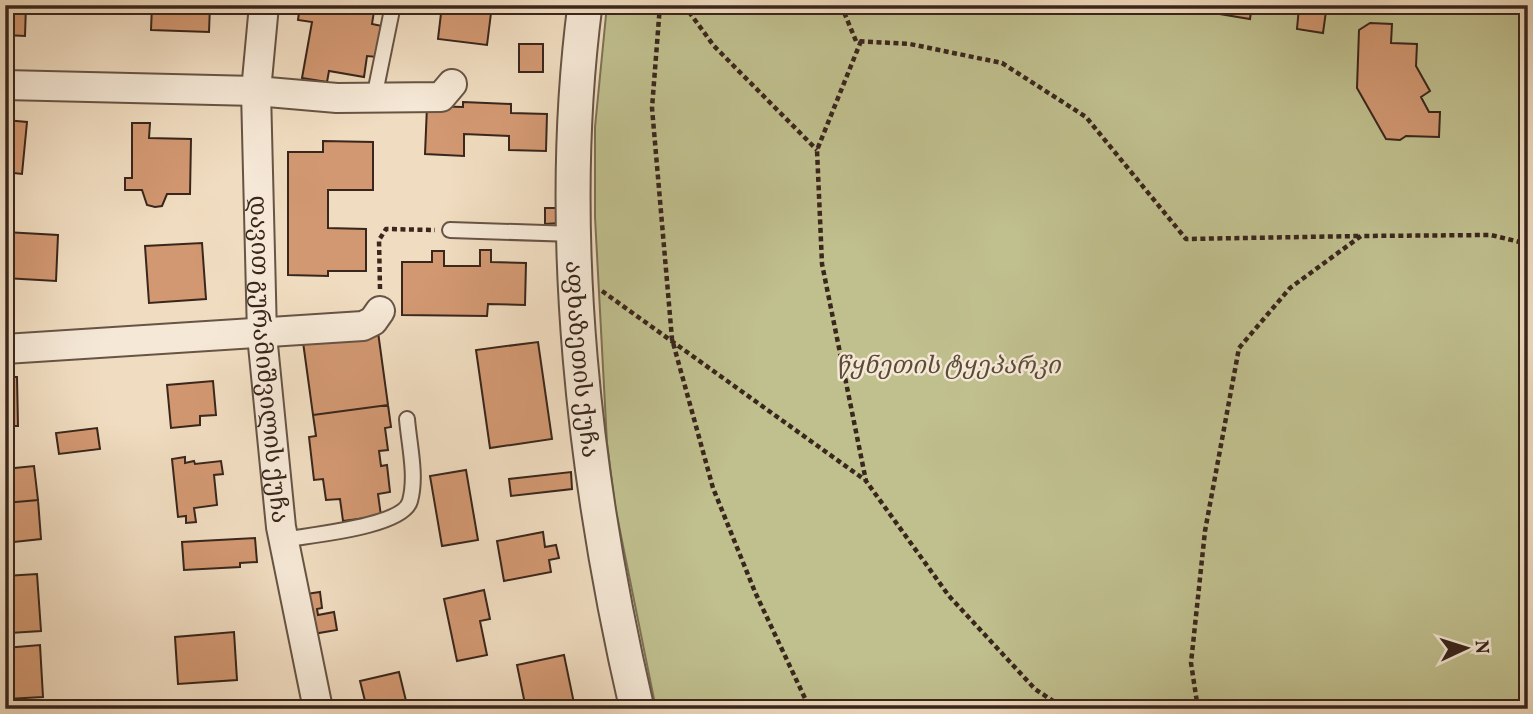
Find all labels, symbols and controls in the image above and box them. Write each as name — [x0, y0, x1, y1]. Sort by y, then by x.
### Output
street label: დავით გურამიშვილის ქუჩა — [240, 195, 296, 525]
street label: აფხაზეთის ქუჩა — [555, 260, 606, 460]
park label: წყნეთის ტყეპარკი — [836, 350, 1062, 384]
north arrow — [1432, 612, 1502, 682]
text: N — [1468, 639, 1494, 655]

